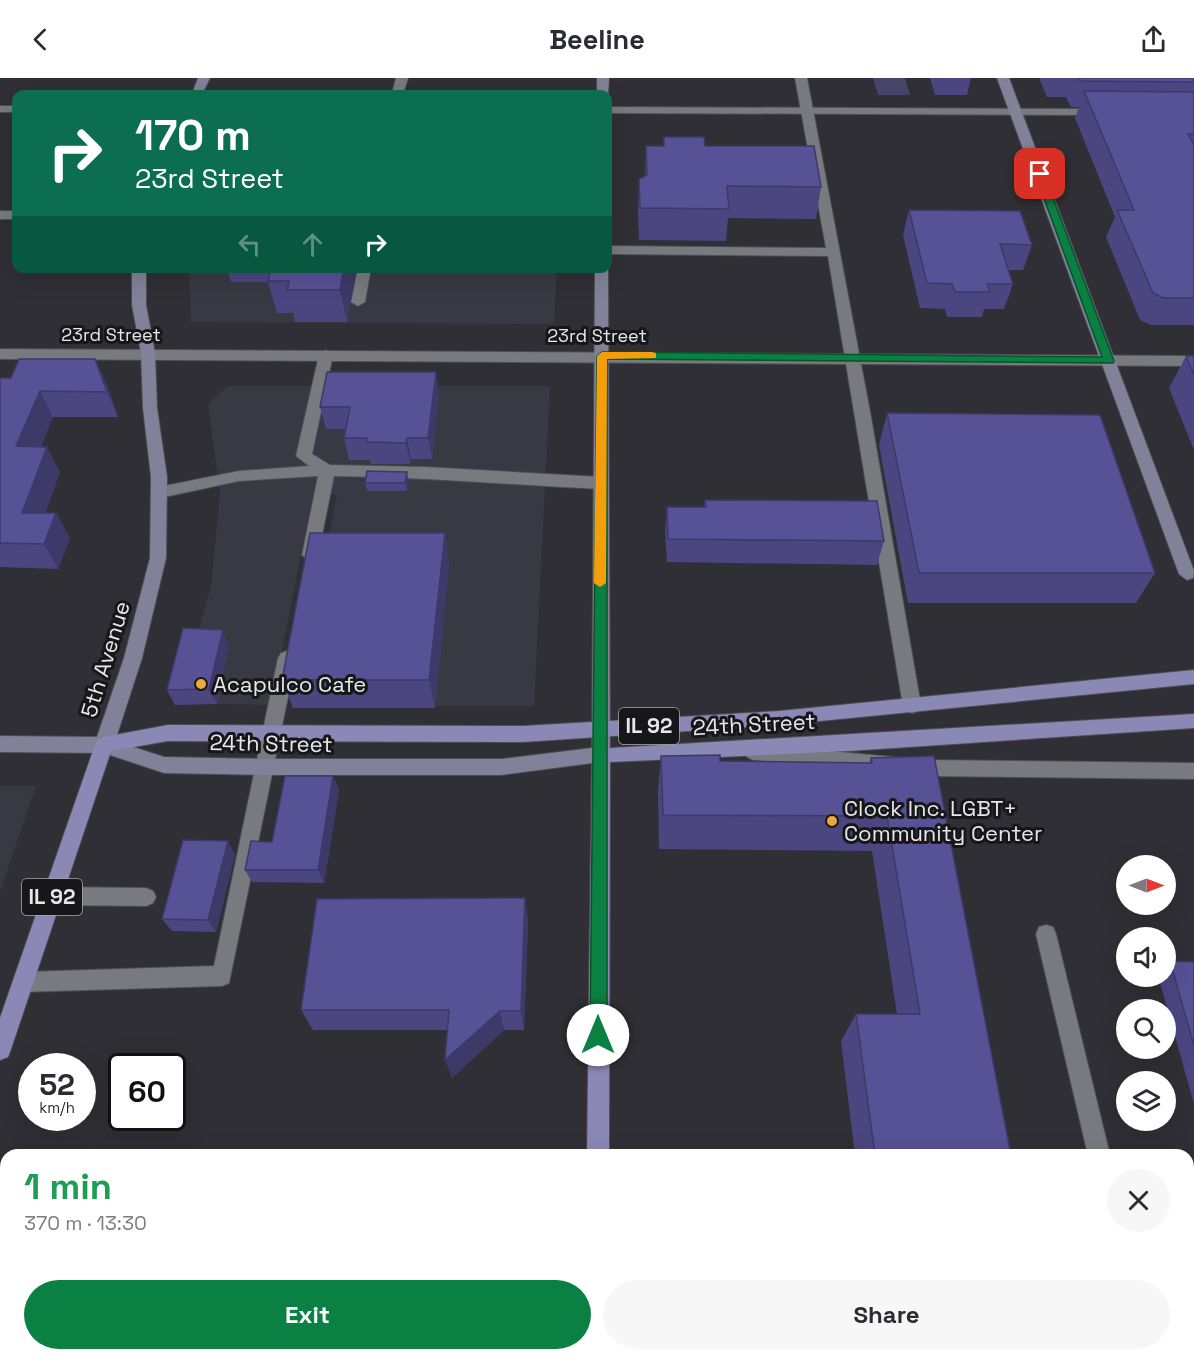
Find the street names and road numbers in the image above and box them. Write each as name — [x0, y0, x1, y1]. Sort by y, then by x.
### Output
street label: 23rd Street — [61, 323, 161, 346]
street label: 23rd Street — [547, 324, 647, 347]
street label: 5th Avenue — [74, 598, 136, 720]
street label: 24th Street — [692, 707, 816, 741]
road number: IL 92 — [619, 708, 679, 744]
street label: 24th Street — [209, 728, 333, 758]
road number: IL 92 — [22, 879, 82, 915]

